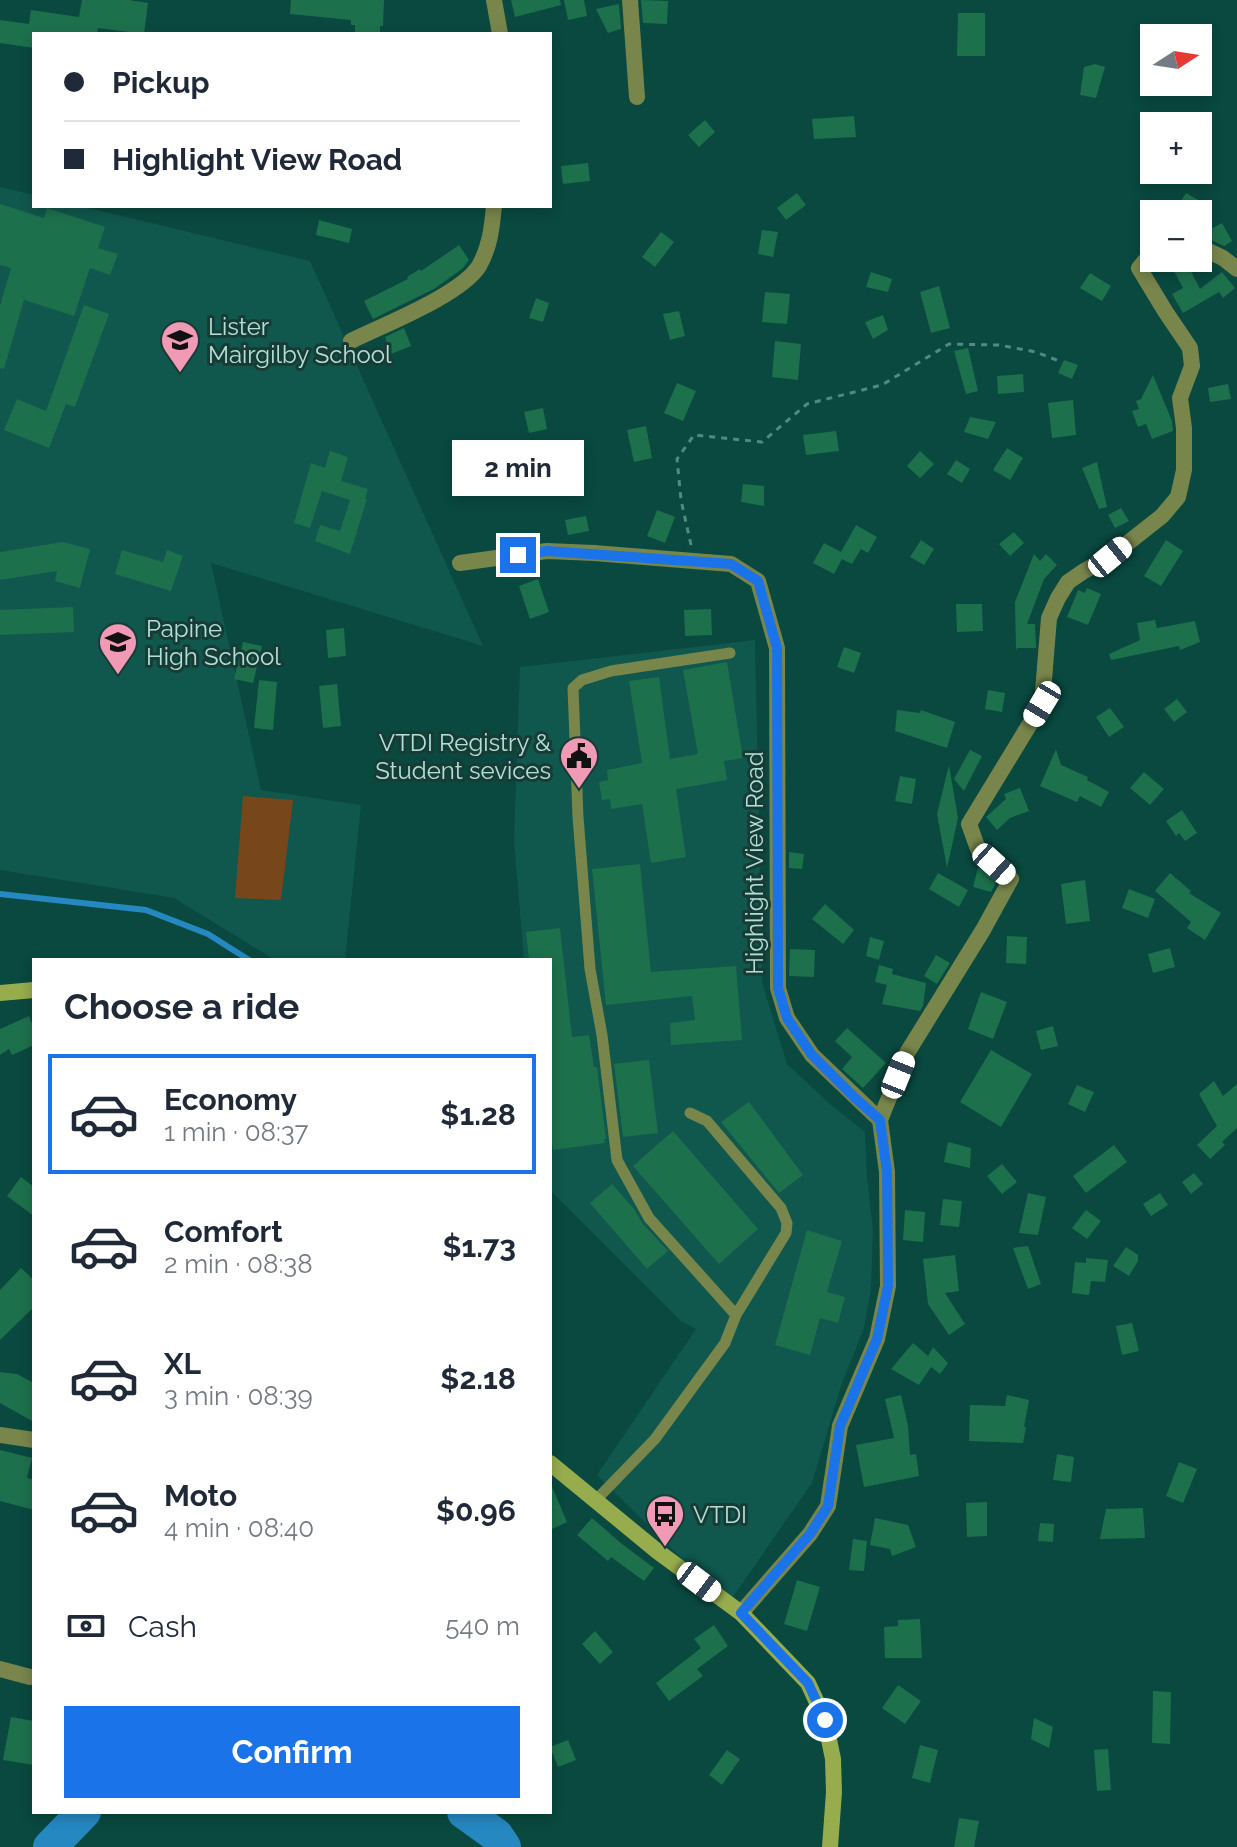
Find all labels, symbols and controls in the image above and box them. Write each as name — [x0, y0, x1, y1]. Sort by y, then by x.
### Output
north arrow — [1140, 24, 1212, 96]
map controls — [1140, 24, 1212, 272]
text: Pickup — [112, 65, 210, 100]
button: + — [1140, 112, 1212, 184]
text: Highlight View Road — [112, 142, 402, 177]
button: − — [1140, 200, 1212, 272]
place label: Lister Mairgilby School — [208, 312, 392, 369]
school or university icon: Lister Mairgilby School — [159, 319, 201, 374]
callout: 2 min — [452, 439, 584, 495]
text: 2 min — [484, 453, 552, 483]
car — [1084, 533, 1136, 581]
route end — [500, 537, 536, 573]
place label: Papine High School — [146, 614, 281, 671]
school or university icon: Papine High School — [97, 621, 139, 676]
car — [1019, 677, 1065, 731]
place label: VTDI Registry & Student sevices — [375, 728, 551, 785]
public building icon: VTDI Registry & Student sevices — [558, 735, 600, 790]
street label: Highlight View Road — [740, 751, 769, 975]
car — [968, 839, 1020, 889]
text: Choose a ride — [64, 985, 299, 1027]
car — [878, 1048, 918, 1102]
icon: car — [68, 1078, 140, 1150]
text: Economy — [164, 1082, 297, 1117]
text: $1.28 — [440, 1097, 516, 1132]
text: 1 min · 08:37 — [164, 1117, 309, 1147]
icon: car — [68, 1210, 140, 1282]
text: Comfort — [164, 1214, 283, 1249]
text: $1.73 — [442, 1229, 516, 1264]
text: 2 min · 08:38 — [164, 1249, 313, 1279]
icon: car — [68, 1342, 140, 1414]
text: XL — [164, 1346, 201, 1381]
text: $2.18 — [440, 1361, 516, 1396]
text: 3 min · 08:39 — [164, 1381, 313, 1411]
icon: car — [68, 1474, 140, 1546]
text: Moto — [164, 1478, 237, 1513]
text: $0.96 — [436, 1493, 516, 1528]
bus stop icon: VTDI — [644, 1493, 686, 1548]
place label: VTDI — [693, 1500, 747, 1529]
text: 4 min · 08:40 — [164, 1513, 314, 1543]
car — [673, 1558, 725, 1606]
icon: cash — [64, 1604, 108, 1648]
text: Cash — [128, 1609, 197, 1644]
text: 540 m — [445, 1611, 520, 1641]
route start — [807, 1702, 843, 1738]
button: Confirm — [64, 1706, 520, 1798]

